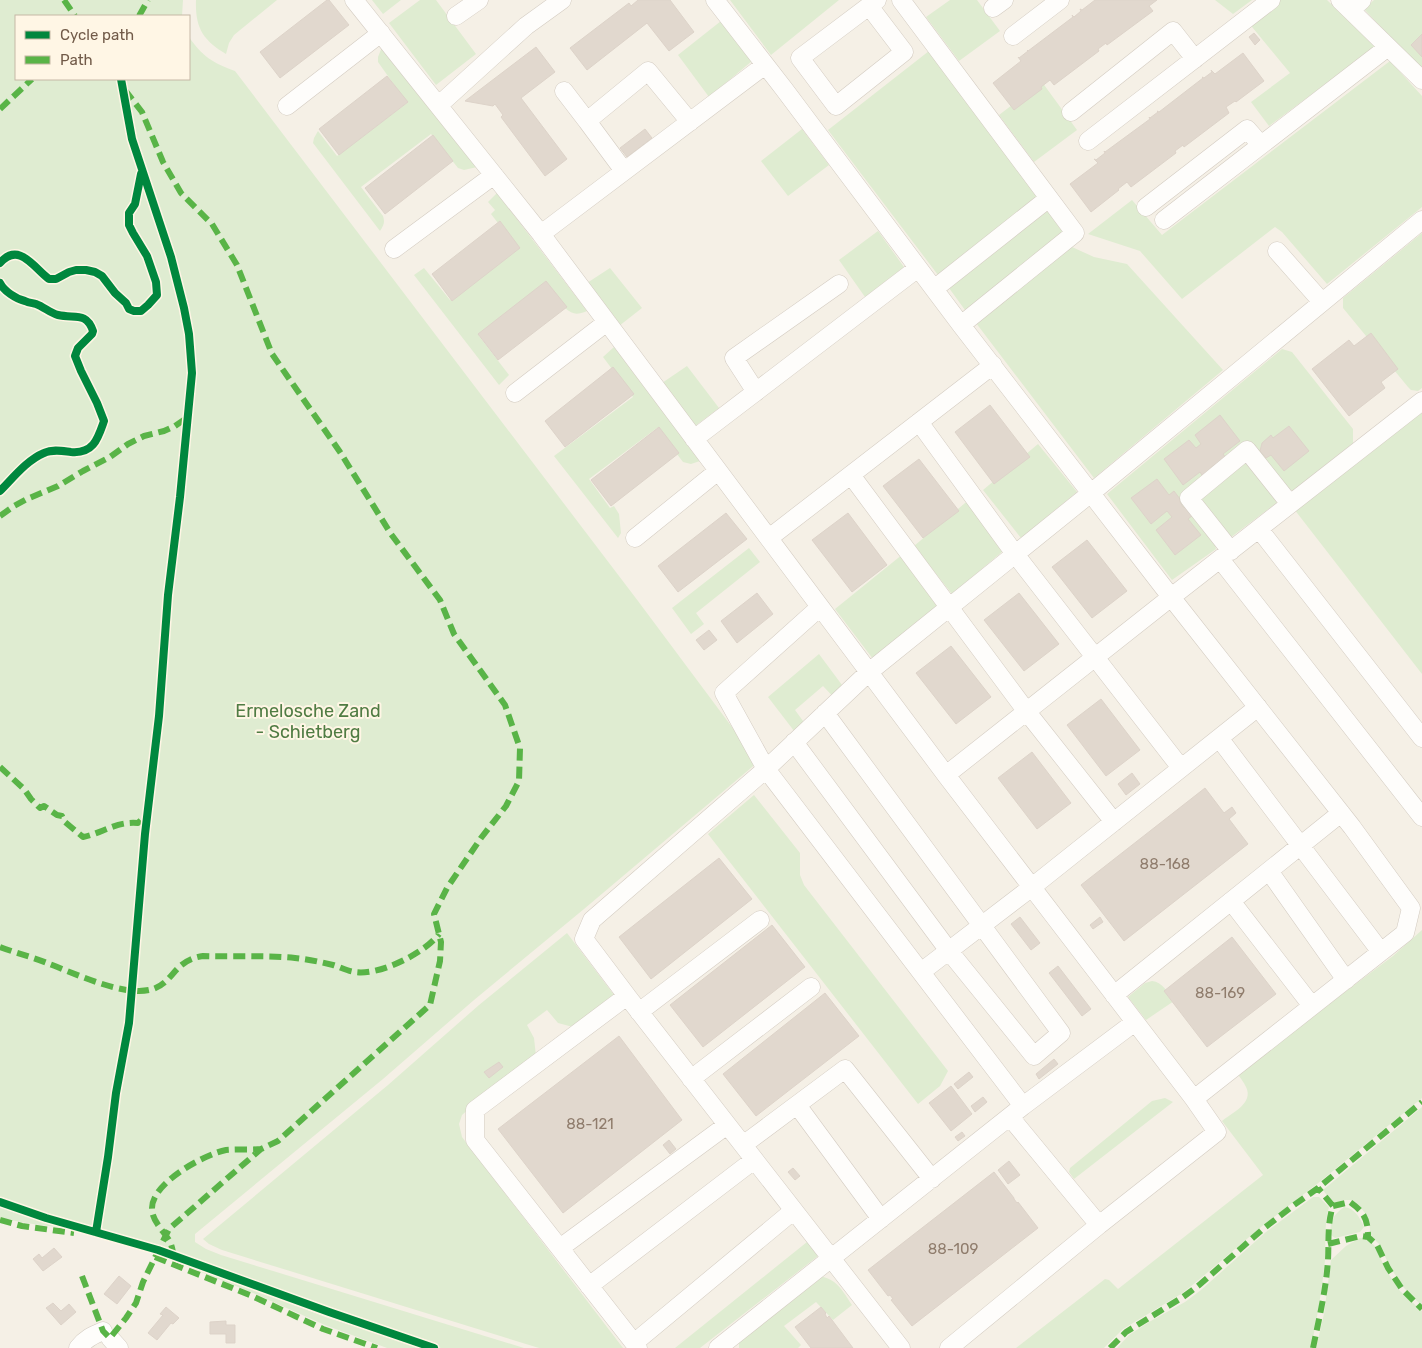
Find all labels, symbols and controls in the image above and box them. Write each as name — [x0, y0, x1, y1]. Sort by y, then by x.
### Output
legend — [15, 15, 190, 80]
text: Cycle path — [60, 26, 134, 44]
text: Path — [60, 51, 93, 69]
park label: Ermelosche Zand - Schietberg — [235, 700, 381, 743]
house number: 88-168 — [1140, 855, 1190, 873]
house number: 88-169 — [1195, 984, 1245, 1002]
house number: 88-121 — [566, 1115, 614, 1133]
house number: 88-109 — [928, 1240, 978, 1258]

